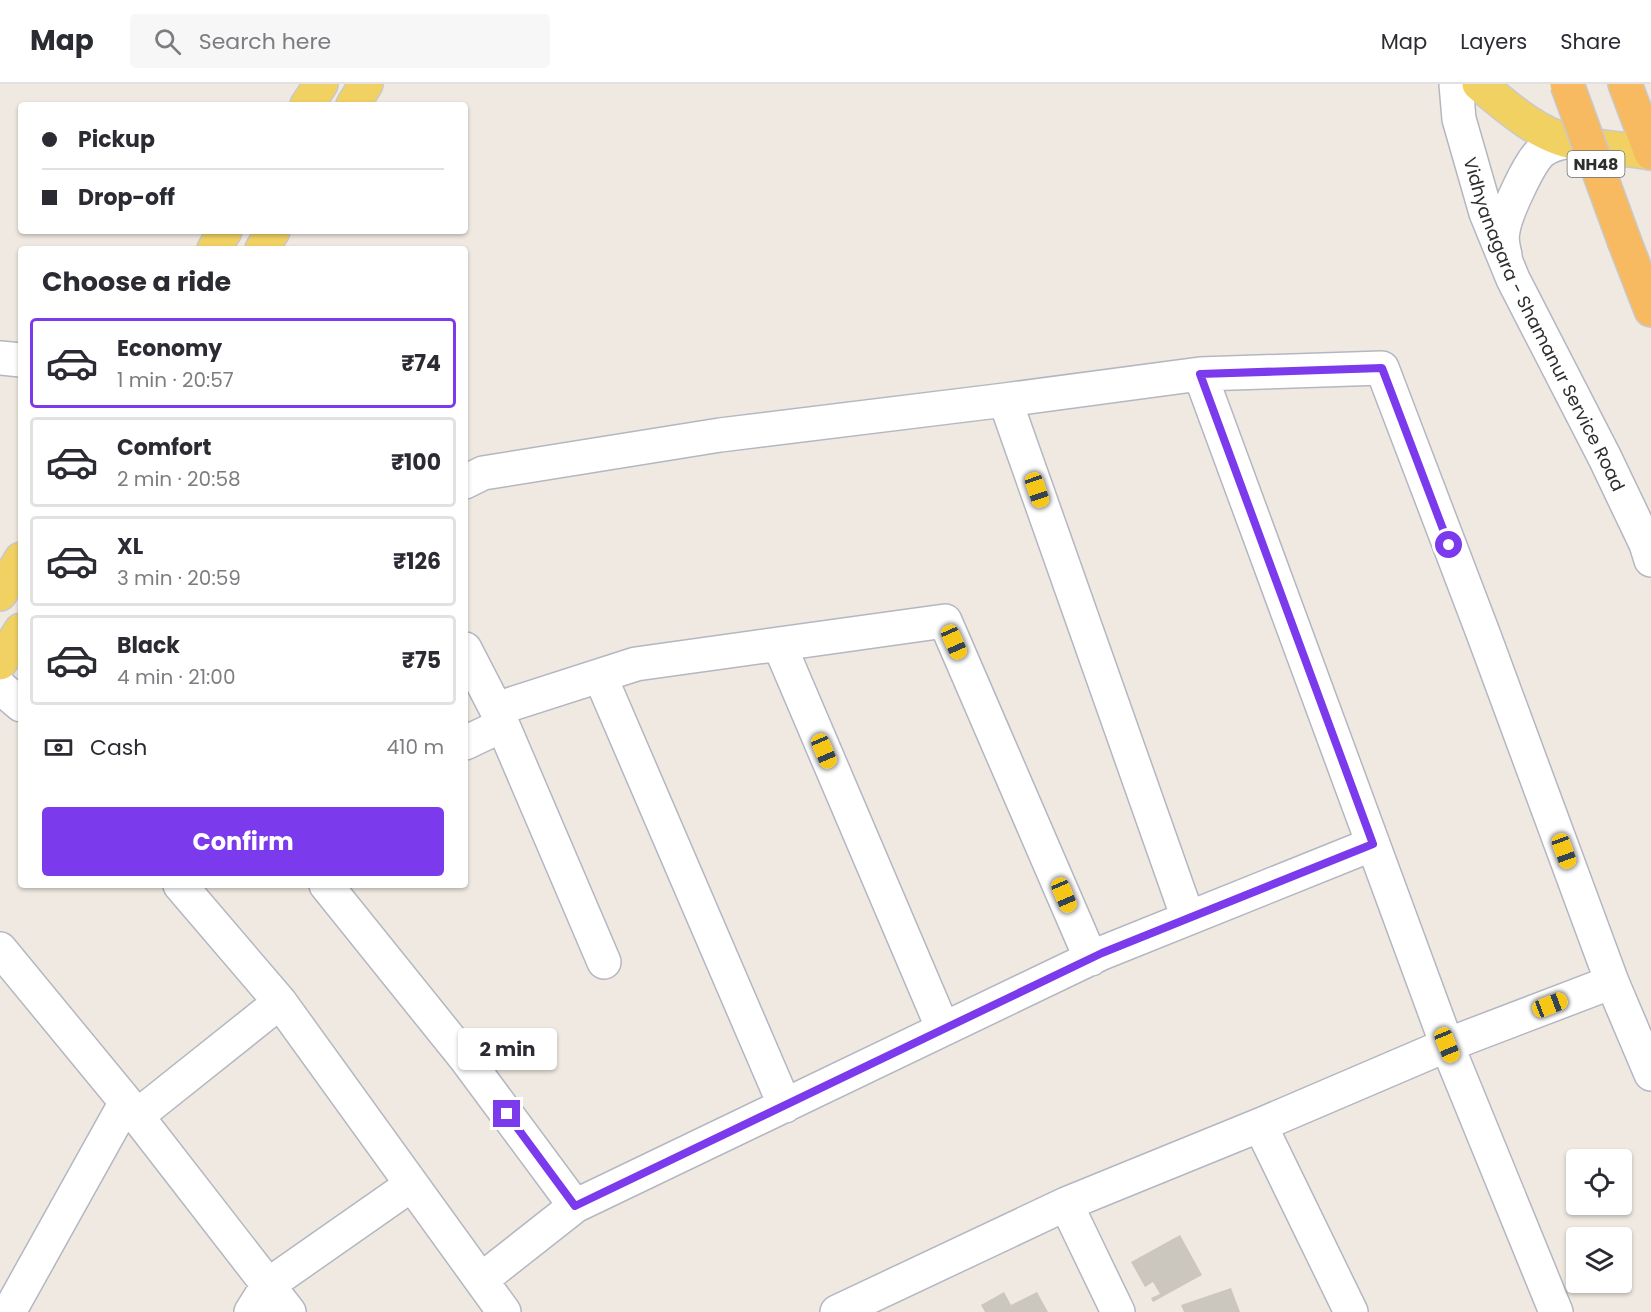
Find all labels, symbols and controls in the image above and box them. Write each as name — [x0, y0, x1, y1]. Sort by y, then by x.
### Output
search box — [130, 14, 550, 68]
text: Map — [30, 21, 94, 60]
icon: search — [151, 25, 184, 58]
text: Search here — [199, 26, 331, 57]
text: Map — [1381, 27, 1427, 56]
text: Layers — [1460, 27, 1527, 56]
text: Share — [1560, 27, 1621, 56]
text: Pickup — [78, 124, 155, 155]
road number: NH48 — [1568, 151, 1624, 177]
street label: Vidhyanagara - Shamanur Service Road — [1458, 154, 1631, 495]
text: Drop-off — [78, 182, 175, 213]
text: Choose a ride — [42, 263, 231, 300]
text: Economy — [117, 333, 222, 364]
icon: car — [45, 336, 99, 390]
text: ₹74 — [401, 348, 441, 379]
text: 1 min · 20:57 — [117, 366, 234, 394]
text: Comfort — [117, 432, 211, 463]
icon: car — [45, 435, 99, 489]
text: ₹100 — [391, 447, 441, 478]
text: 2 min · 20:58 — [117, 465, 241, 493]
car — [1023, 470, 1051, 510]
text: XL — [117, 531, 143, 562]
route start — [1435, 531, 1462, 558]
icon: car — [45, 534, 99, 588]
text: ₹126 — [393, 546, 441, 577]
text: 3 min · 20:59 — [117, 564, 241, 592]
car — [938, 622, 970, 662]
text: Black — [117, 630, 180, 661]
icon: car — [45, 633, 99, 687]
text: ₹75 — [402, 645, 441, 676]
text: 4 min · 21:00 — [117, 663, 235, 691]
icon: cash — [42, 731, 75, 764]
car — [809, 731, 839, 771]
text: Cash — [90, 732, 147, 763]
text: 410 m — [387, 733, 444, 761]
button: Confirm — [42, 807, 444, 876]
car — [1549, 831, 1579, 871]
car — [1049, 875, 1079, 915]
car — [1530, 990, 1570, 1020]
car — [1432, 1025, 1462, 1065]
callout: 2 min — [458, 1027, 556, 1069]
text: 2 min — [479, 1035, 536, 1063]
route end — [493, 1100, 520, 1127]
map controls — [1566, 1149, 1632, 1293]
button: locate — [1566, 1149, 1632, 1215]
button: layers — [1566, 1227, 1632, 1293]

